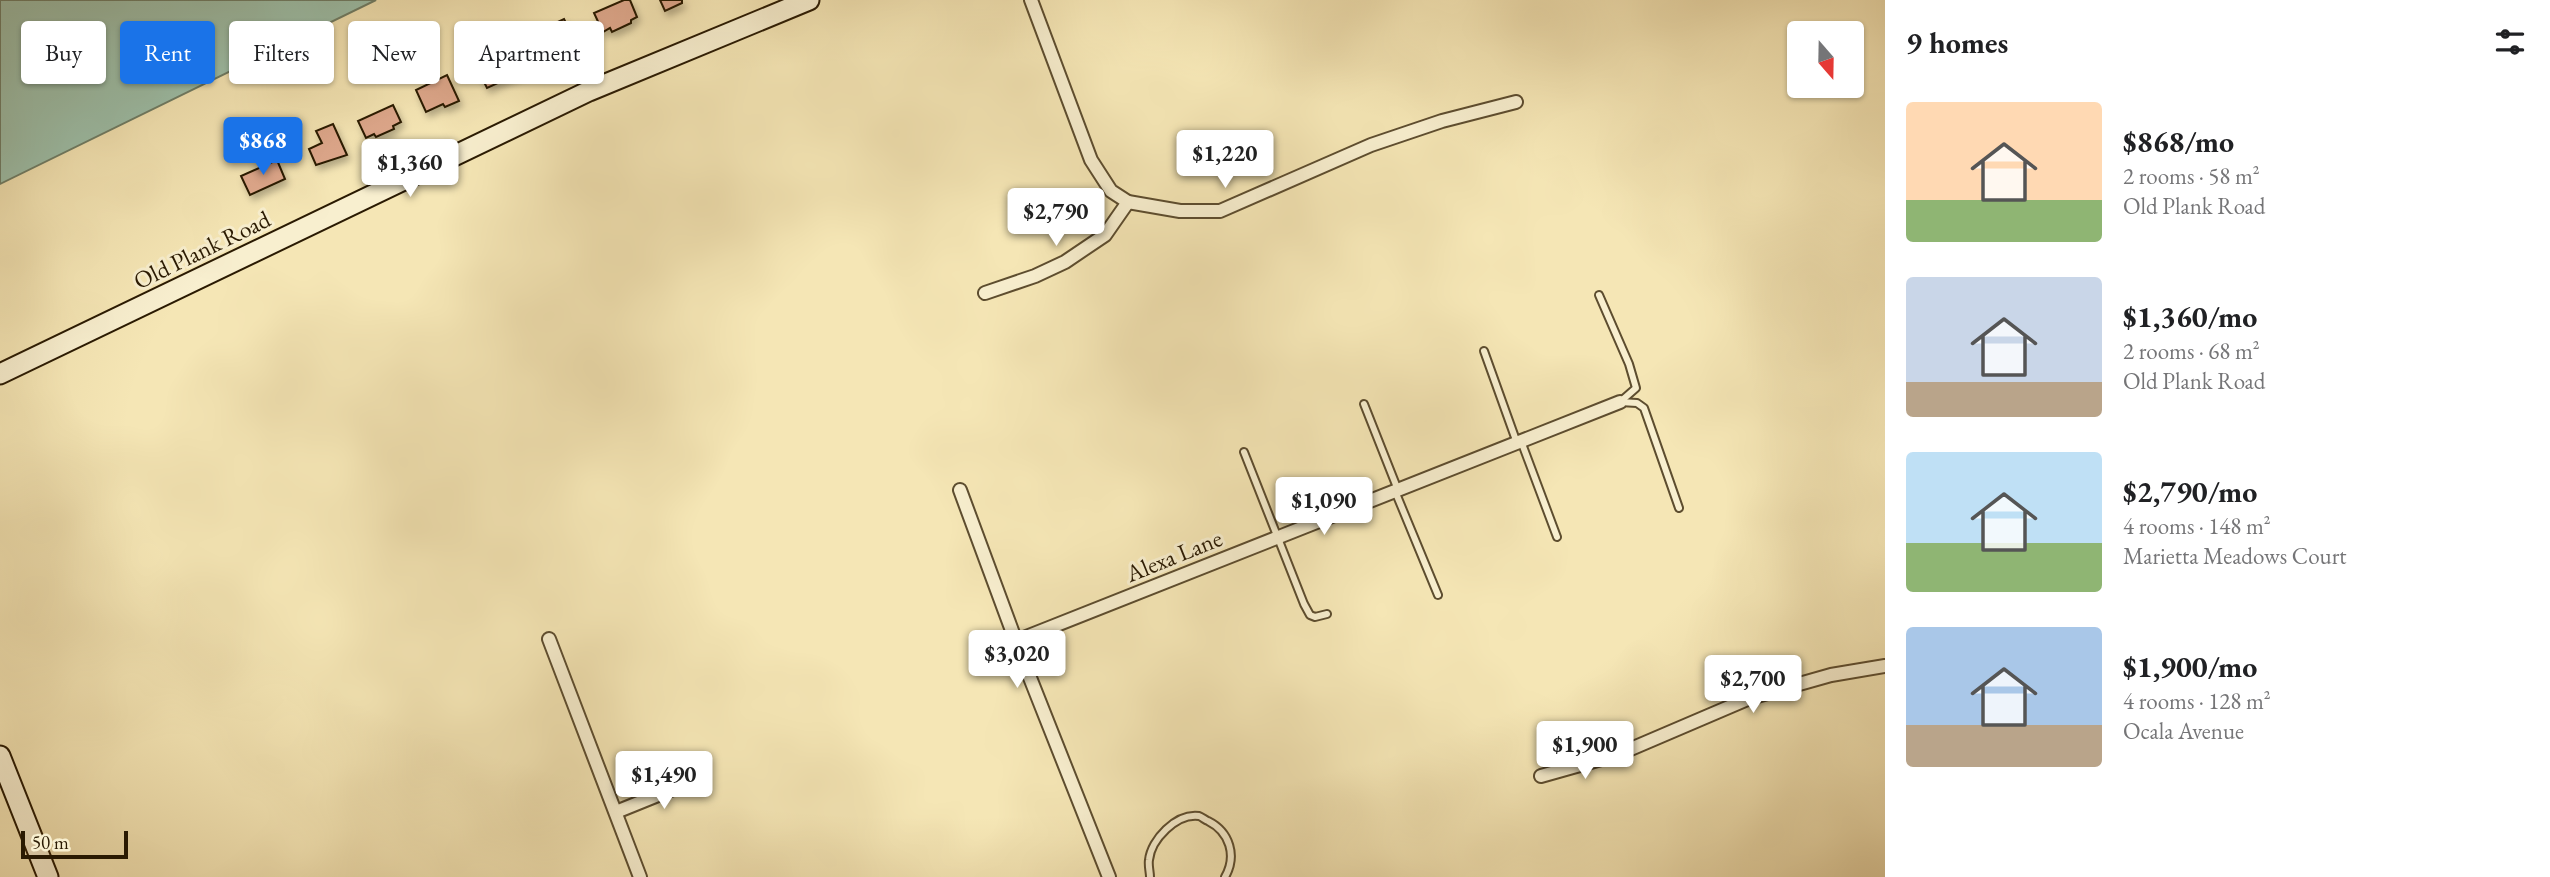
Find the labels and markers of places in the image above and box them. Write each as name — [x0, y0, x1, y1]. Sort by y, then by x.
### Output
pin: $868 — [222, 118, 304, 177]
pin: $1,220 — [1168, 130, 1282, 190]
pin: $1,360 — [353, 140, 467, 199]
pin: $2,790 — [999, 188, 1113, 248]
pin: $1,090 — [1267, 477, 1381, 537]
pin: $3,020 — [960, 630, 1074, 690]
pin: $2,700 — [1696, 656, 1810, 715]
pin: $1,900 — [1528, 722, 1642, 781]
pin: $1,490 — [607, 752, 721, 811]

